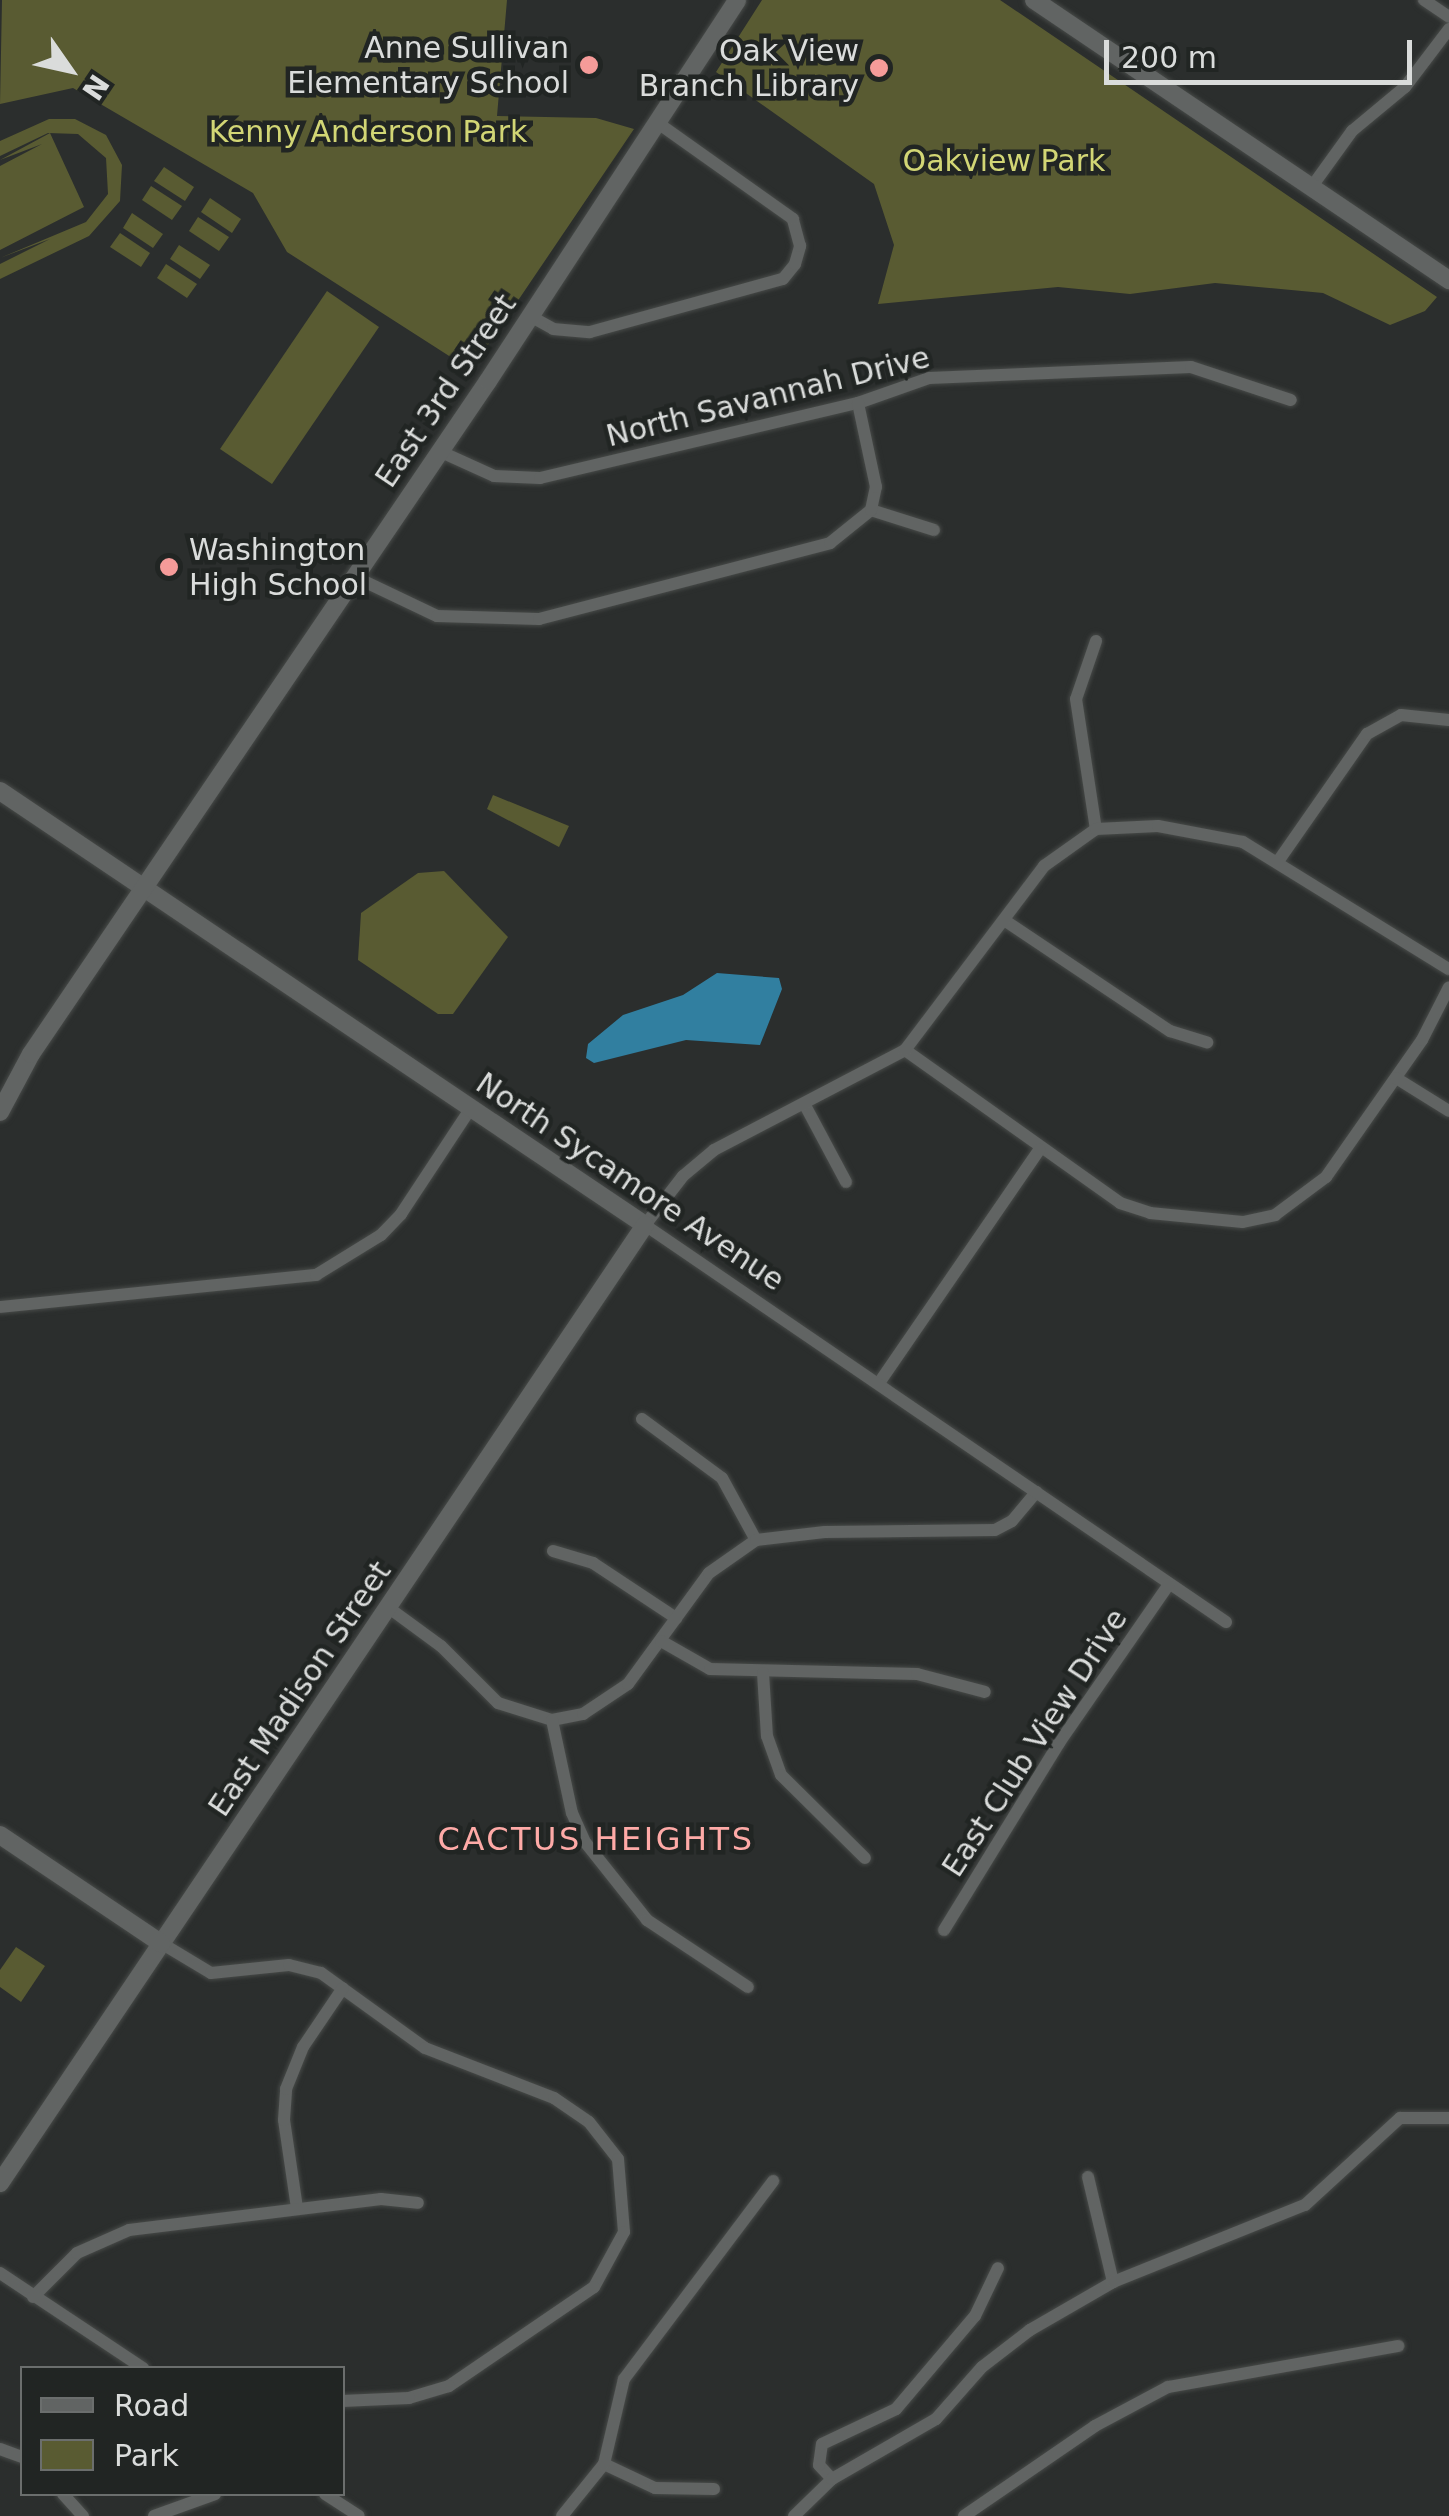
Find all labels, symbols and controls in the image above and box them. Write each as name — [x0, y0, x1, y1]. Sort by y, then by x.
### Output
north arrow — [20, 20, 120, 120]
scale bar — [1109, 20, 1416, 82]
place label: Anne Sullivan Elementary School — [287, 30, 569, 100]
place label: Oak View Branch Library — [639, 33, 859, 104]
text: 200 m — [1121, 40, 1217, 75]
marker: Anne Sullivan Elementary School — [578, 54, 600, 76]
marker: Oak View Branch Library — [868, 57, 890, 79]
text: N — [75, 68, 116, 106]
park label: Kenny Anderson Park — [209, 114, 527, 150]
park label: Oakview Park — [903, 143, 1105, 179]
street label: East 3rd Street — [368, 288, 524, 494]
street label: North Savannah Drive — [603, 339, 933, 455]
place label: Washington High School — [189, 532, 367, 602]
marker: Washington High School — [158, 556, 180, 578]
street label: North Sycamore Avenue — [469, 1065, 791, 1299]
street label: East Madison Street — [201, 1555, 399, 1823]
street label: East Club View Drive — [935, 1602, 1135, 1884]
district label: CACTUS HEIGHTS — [438, 1820, 754, 1858]
legend — [20, 2366, 345, 2496]
text: Road — [114, 2388, 189, 2423]
text: Park — [114, 2438, 179, 2473]

